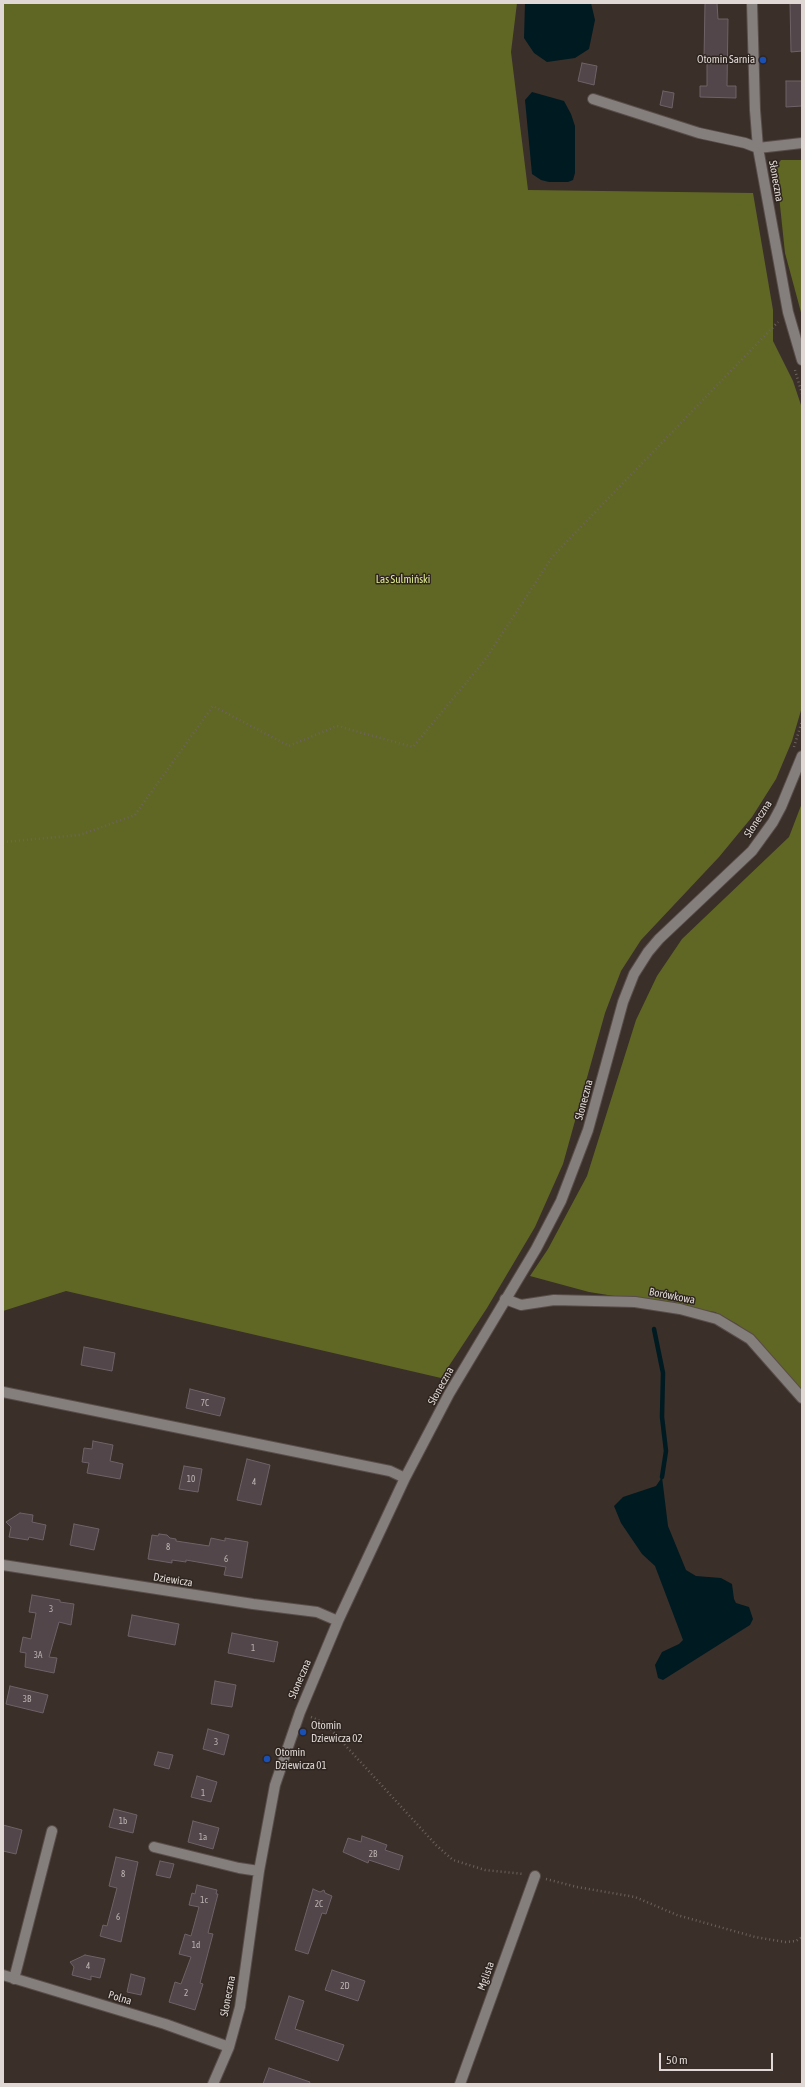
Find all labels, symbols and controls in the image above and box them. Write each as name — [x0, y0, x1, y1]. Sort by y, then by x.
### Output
place label: Otomin Sarnia — [697, 53, 755, 67]
marker: Otomin Sarnia — [758, 55, 768, 65]
street label: Słoneczna — [766, 159, 786, 203]
park label: Las Sulmiński — [376, 573, 430, 587]
street label: Słoneczna — [741, 798, 775, 840]
street label: Słoneczna — [572, 1078, 596, 1122]
street label: Borówkowa — [648, 1285, 696, 1307]
street label: Słoneczna — [425, 1365, 457, 1407]
house number: 7C — [201, 1398, 209, 1408]
house number: 10 — [187, 1474, 195, 1484]
house number: 4 — [252, 1477, 256, 1487]
house number: 8 — [166, 1542, 170, 1552]
house number: 6 — [224, 1554, 228, 1564]
street label: Dziewicza — [152, 1570, 194, 1590]
house number: 3 — [49, 1604, 53, 1614]
house number: 1 — [251, 1643, 255, 1653]
house number: 3A — [34, 1650, 42, 1660]
street label: Słoneczna — [286, 1657, 314, 1701]
house number: 3B — [23, 1694, 31, 1704]
place label: Otomin Dziewicza 02 — [311, 1719, 363, 1745]
marker: Otomin Dziewicza 02 — [298, 1727, 308, 1737]
house number: 3 — [214, 1737, 218, 1747]
place label: Otomin Dziewicza 01 — [275, 1746, 327, 1772]
marker: Otomin Dziewicza 01 — [262, 1754, 272, 1764]
house number: 1 — [201, 1788, 205, 1798]
house number: 1b — [119, 1816, 127, 1826]
house number: 1a — [199, 1832, 207, 1842]
house number: 2B — [369, 1849, 377, 1859]
house number: 8 — [121, 1869, 125, 1879]
house number: 1c — [200, 1895, 208, 1905]
house number: 2C — [315, 1899, 323, 1909]
house number: 6 — [116, 1912, 120, 1922]
house number: 1d — [192, 1940, 200, 1950]
street label: Mglista — [475, 1960, 497, 1992]
house number: 4 — [86, 1961, 90, 1971]
street label: Słoneczna — [218, 1974, 238, 2018]
house number: 2D — [340, 1981, 350, 1991]
street label: Polna — [107, 1988, 133, 2008]
house number: 2 — [184, 1988, 188, 1998]
scale bar — [661, 2045, 775, 2071]
text: 50 m — [666, 2053, 688, 2067]

